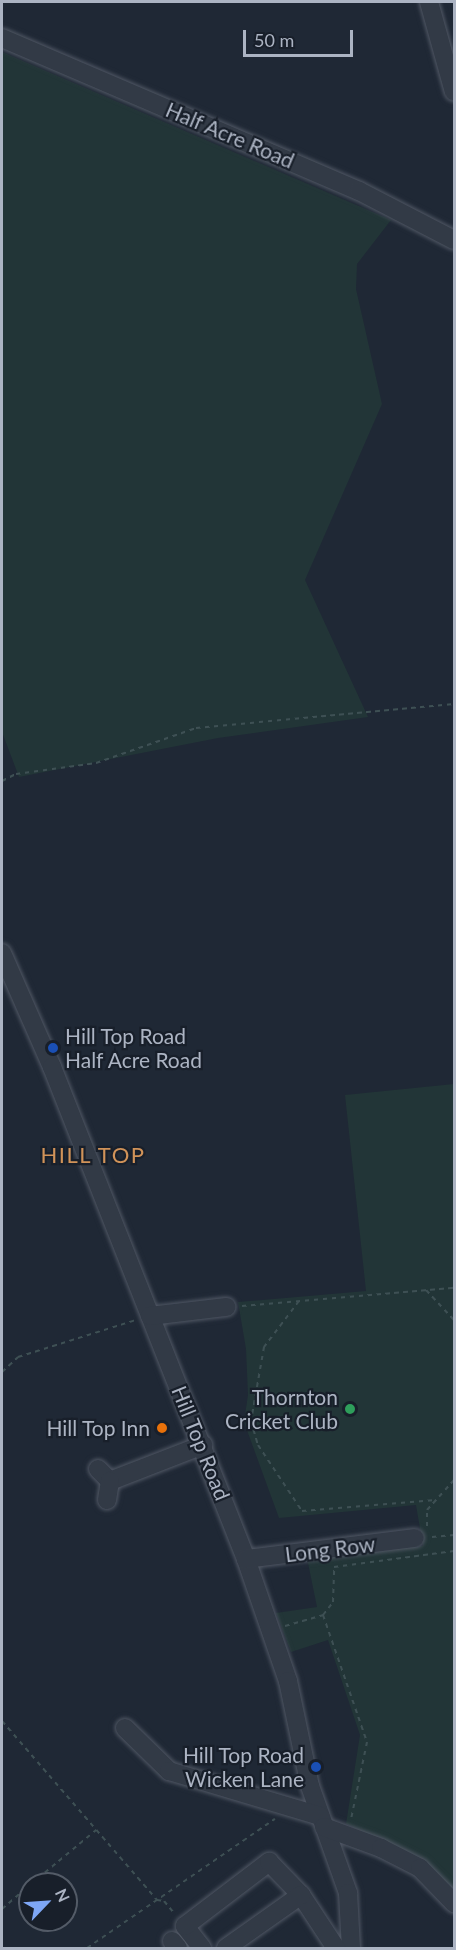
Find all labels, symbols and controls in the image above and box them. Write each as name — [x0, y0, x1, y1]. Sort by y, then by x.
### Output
scale bar — [246, 18, 356, 56]
text: 50 m — [254, 29, 294, 51]
street label: Half Acre Road — [162, 96, 298, 174]
place label: Hill Top Road Half Acre Road — [65, 1023, 203, 1073]
marker: Hill Top Road Half Acre Road — [46, 1041, 60, 1055]
district label: HILL TOP — [40, 1142, 146, 1168]
street label: Hill Top Road — [167, 1382, 235, 1504]
place label: Thornton Cricket Club — [225, 1384, 338, 1434]
marker: Thornton Cricket Club — [343, 1402, 357, 1416]
place label: Hill Top Inn — [46, 1415, 150, 1441]
marker: Hill Top Inn — [155, 1421, 169, 1435]
street label: Long Row — [283, 1531, 377, 1567]
place label: Hill Top Road Wicken Lane — [182, 1742, 304, 1792]
marker: Hill Top Road Wicken Lane — [309, 1760, 323, 1774]
north arrow — [18, 1872, 78, 1932]
text: N — [52, 1885, 74, 1905]

